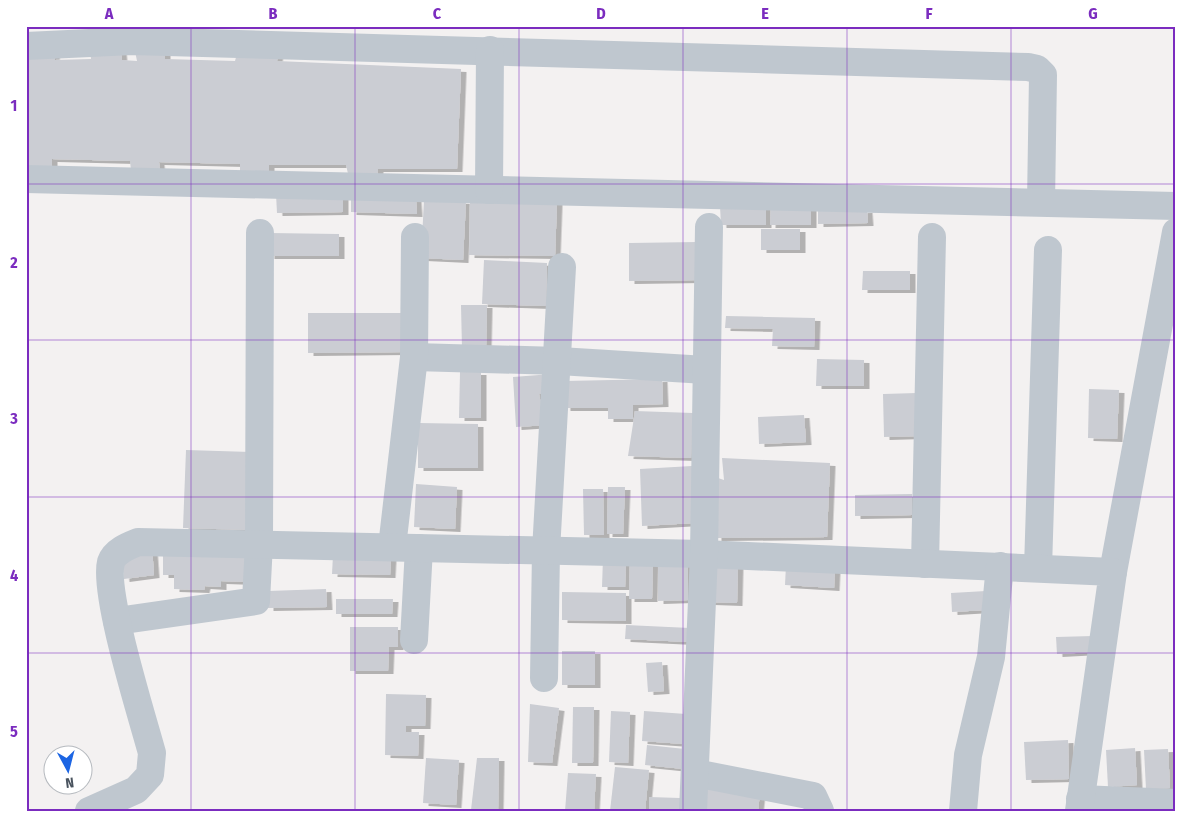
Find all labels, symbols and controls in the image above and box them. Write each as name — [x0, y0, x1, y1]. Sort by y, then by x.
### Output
text: A — [104, 4, 114, 23]
text: B — [269, 4, 278, 23]
text: C — [433, 4, 442, 23]
text: D — [596, 4, 606, 23]
text: E — [761, 4, 769, 23]
text: F — [925, 4, 933, 23]
text: G — [1088, 4, 1098, 23]
text: 1 — [11, 96, 17, 115]
text: 2 — [9, 253, 18, 272]
text: 3 — [9, 409, 18, 428]
text: 4 — [10, 566, 18, 585]
text: 5 — [10, 722, 18, 741]
north arrow — [42, 744, 92, 794]
text: N — [64, 773, 75, 791]

